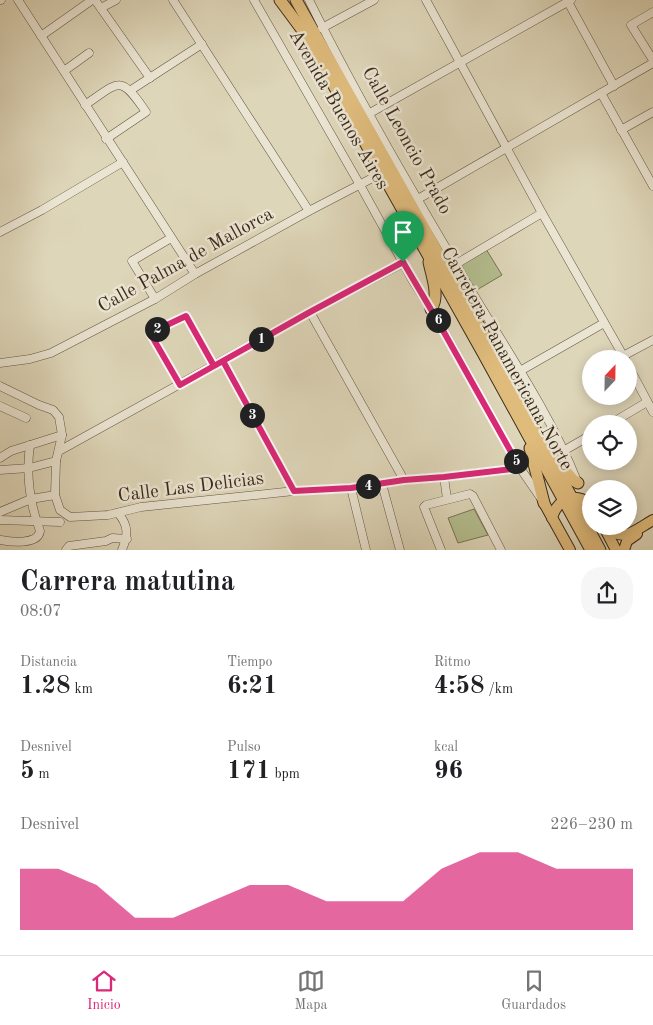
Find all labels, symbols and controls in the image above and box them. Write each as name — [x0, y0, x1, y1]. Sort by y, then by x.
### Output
street label: Avenida Buenos Aires — [285, 27, 391, 193]
street label: Calle Leoncio Prado — [358, 64, 454, 218]
street label: Calle Palma de Mallorca — [95, 205, 277, 317]
pin — [382, 211, 424, 262]
icon: arrive — [389, 218, 417, 246]
street label: Carretera Panamericana Norte — [437, 244, 575, 474]
pin: 6 — [426, 308, 450, 332]
text: 6 — [434, 313, 443, 327]
pin: 2 — [144, 316, 170, 342]
text: 2 — [153, 322, 162, 336]
pin: 1 — [248, 326, 274, 352]
text: 1 — [257, 332, 266, 346]
north arrow — [582, 350, 638, 405]
map controls — [582, 350, 637, 535]
pin: 3 — [240, 402, 264, 428]
text: 3 — [248, 408, 257, 422]
button: locate — [582, 415, 637, 470]
pin: 5 — [504, 448, 528, 474]
text: 5 — [512, 454, 521, 468]
street label: Calle Las Delicias — [117, 470, 265, 506]
pin: 4 — [356, 474, 380, 498]
text: 4 — [364, 479, 373, 493]
button: layers — [582, 480, 637, 535]
button: share — [581, 567, 633, 619]
text: Carrera matutina — [20, 569, 235, 597]
text: 08:07 — [20, 604, 62, 620]
text: Distancia — [20, 655, 77, 669]
text: Tiempo — [227, 655, 273, 669]
text: Ritmo — [434, 655, 471, 669]
text: 1.28 — [20, 674, 71, 699]
text: 6:21 — [227, 674, 278, 699]
text: 4:58 — [434, 674, 485, 699]
text: km — [71, 682, 93, 696]
text: /km — [485, 682, 513, 696]
text: Desnivel — [20, 740, 72, 754]
text: Pulso — [227, 740, 261, 754]
text: kcal — [434, 740, 458, 754]
text: 5 — [20, 759, 35, 784]
text: 171 — [227, 759, 271, 784]
text: 96 — [434, 759, 463, 784]
text: m — [35, 767, 50, 781]
text: bpm — [271, 767, 300, 781]
text: Desnivel — [20, 817, 79, 833]
text: 226–230 m — [550, 817, 633, 833]
tab: Inicio — [87, 967, 121, 1014]
tab: Mapa — [295, 967, 327, 1014]
tab: Guardados — [501, 967, 566, 1014]

